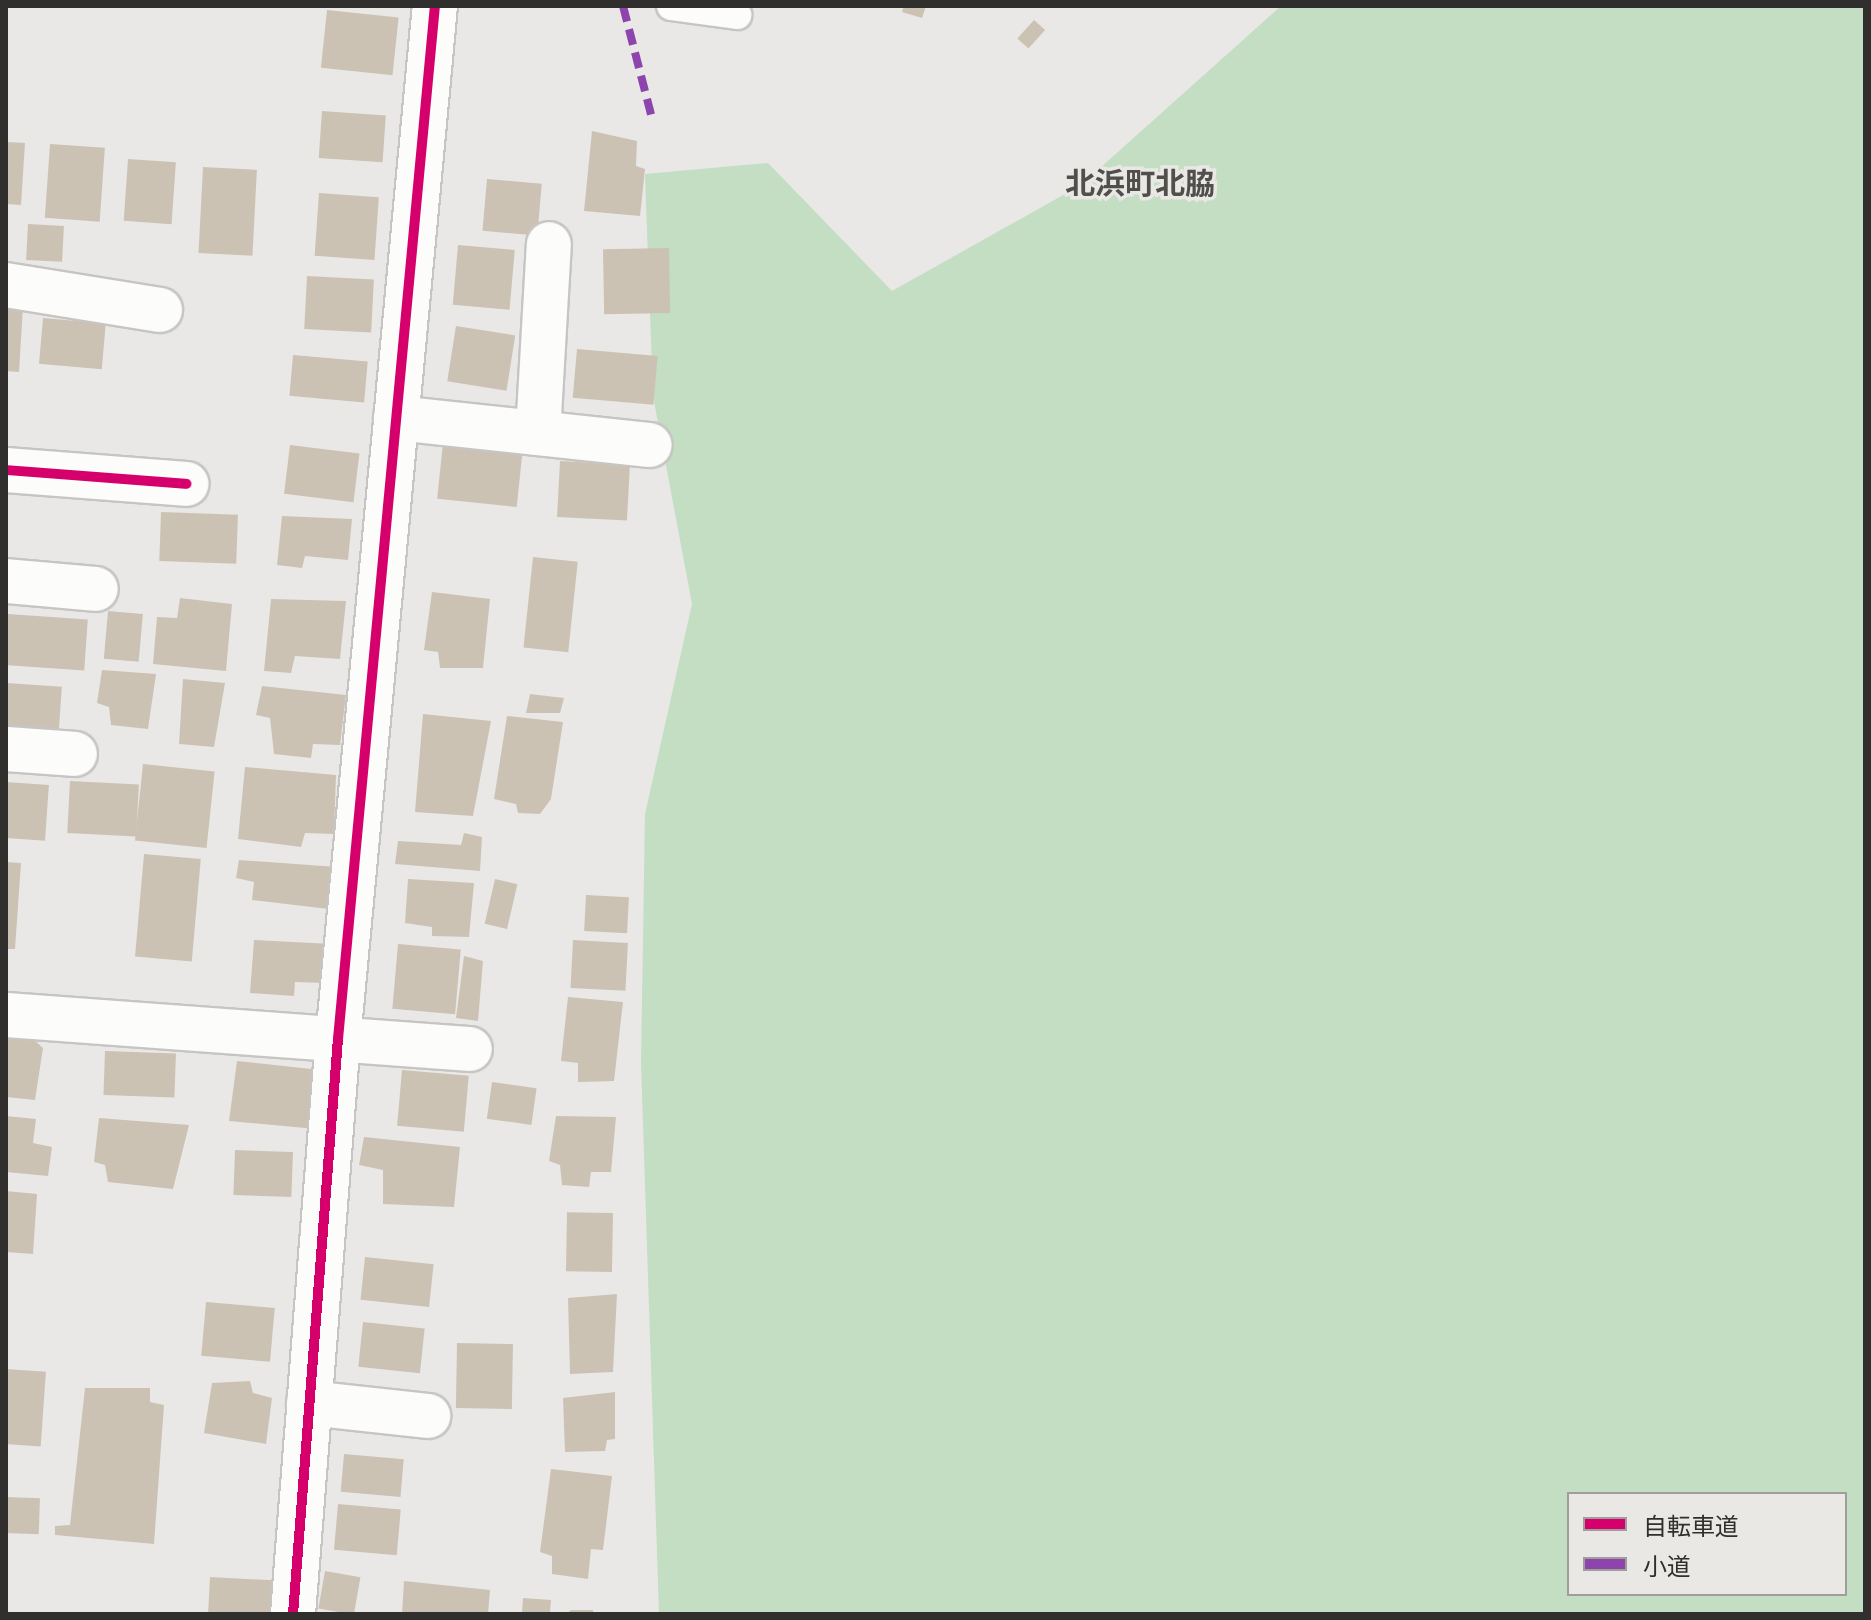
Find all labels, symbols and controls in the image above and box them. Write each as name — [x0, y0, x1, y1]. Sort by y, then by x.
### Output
district label: 北浜町北脇 — [1065, 166, 1215, 202]
legend — [1567, 1492, 1847, 1596]
text: 自転車道 — [1643, 1512, 1739, 1541]
text: 小道 — [1643, 1552, 1691, 1581]

